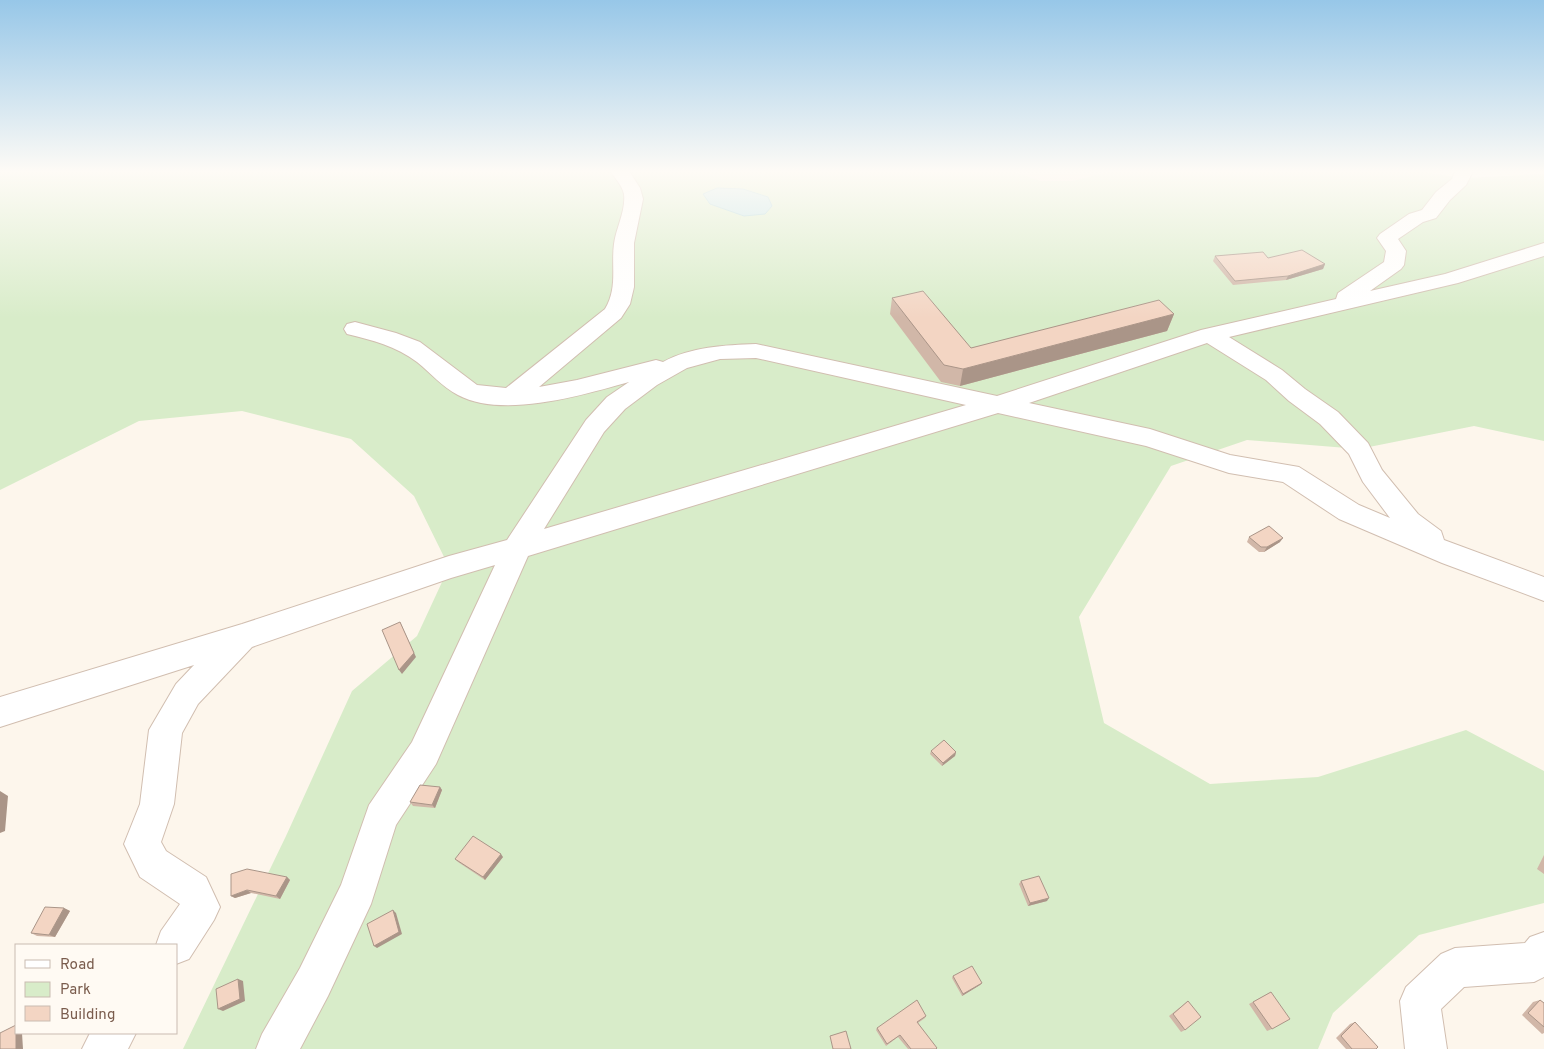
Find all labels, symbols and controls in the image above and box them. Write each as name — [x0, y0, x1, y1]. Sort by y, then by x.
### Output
legend — [15, 944, 178, 1034]
text: Road — [60, 956, 95, 975]
text: Park — [60, 981, 91, 1000]
text: Building — [60, 1006, 115, 1025]

